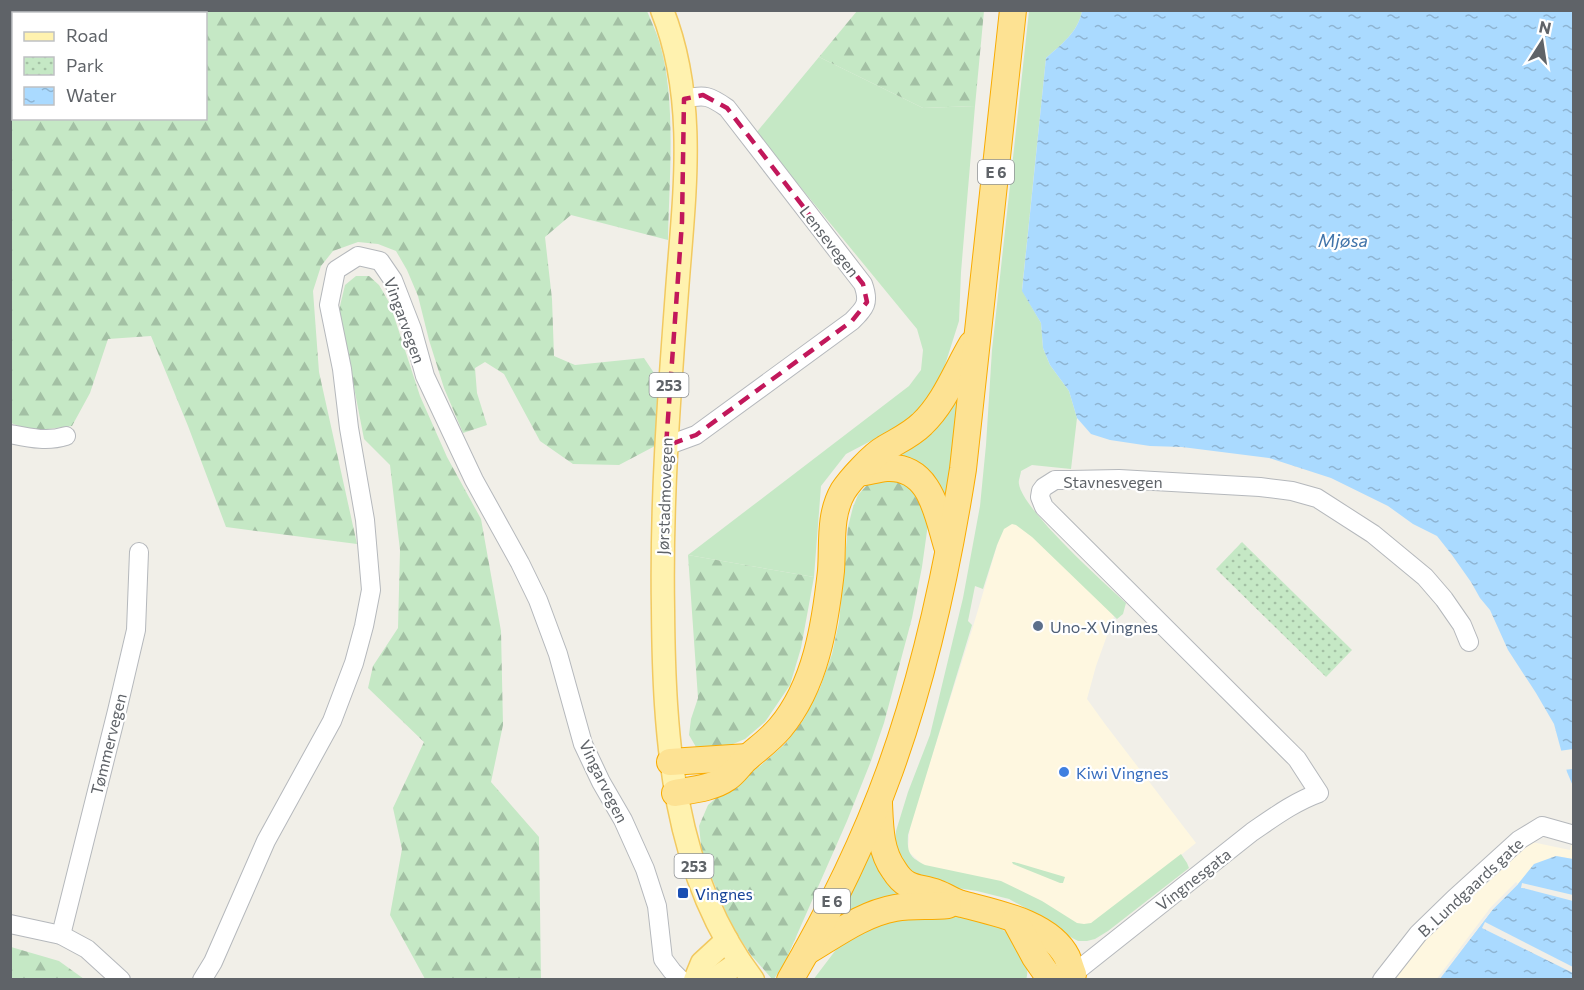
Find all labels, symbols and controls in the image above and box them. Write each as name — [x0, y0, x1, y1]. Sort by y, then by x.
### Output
legend — [12, 12, 207, 120]
north arrow — [1512, 12, 1572, 72]
text: N — [1537, 16, 1553, 37]
text: Road — [66, 24, 108, 46]
text: Park — [66, 54, 104, 76]
text: Water — [66, 84, 117, 106]
road number: E 6 — [978, 160, 1014, 184]
street label: Lensevegen — [796, 202, 864, 280]
water label: Mjøsa — [1318, 229, 1368, 251]
street label: Vingarvegen — [381, 274, 429, 366]
road number: 253 — [650, 373, 688, 397]
street label: Jørstadmovegen — [652, 437, 676, 555]
street label: Stavnesvegen — [1063, 472, 1163, 491]
place label: Uno-X Vingnes — [1050, 617, 1158, 636]
marker: Uno-X Vingnes — [1031, 619, 1045, 633]
street label: Tømmervegen — [86, 691, 130, 797]
street label: Vingarvegen — [576, 736, 632, 826]
place label: Kiwi Vingnes — [1076, 763, 1169, 782]
marker: Kiwi Vingnes — [1057, 765, 1071, 779]
street label: B. Lundgaards gate — [1414, 834, 1526, 940]
street label: Vingnesgata — [1152, 844, 1234, 914]
road number: 253 — [674, 854, 714, 878]
place label: Vingnes — [695, 884, 753, 903]
marker: Vingnes — [676, 886, 690, 900]
road number: E 6 — [814, 889, 850, 913]

